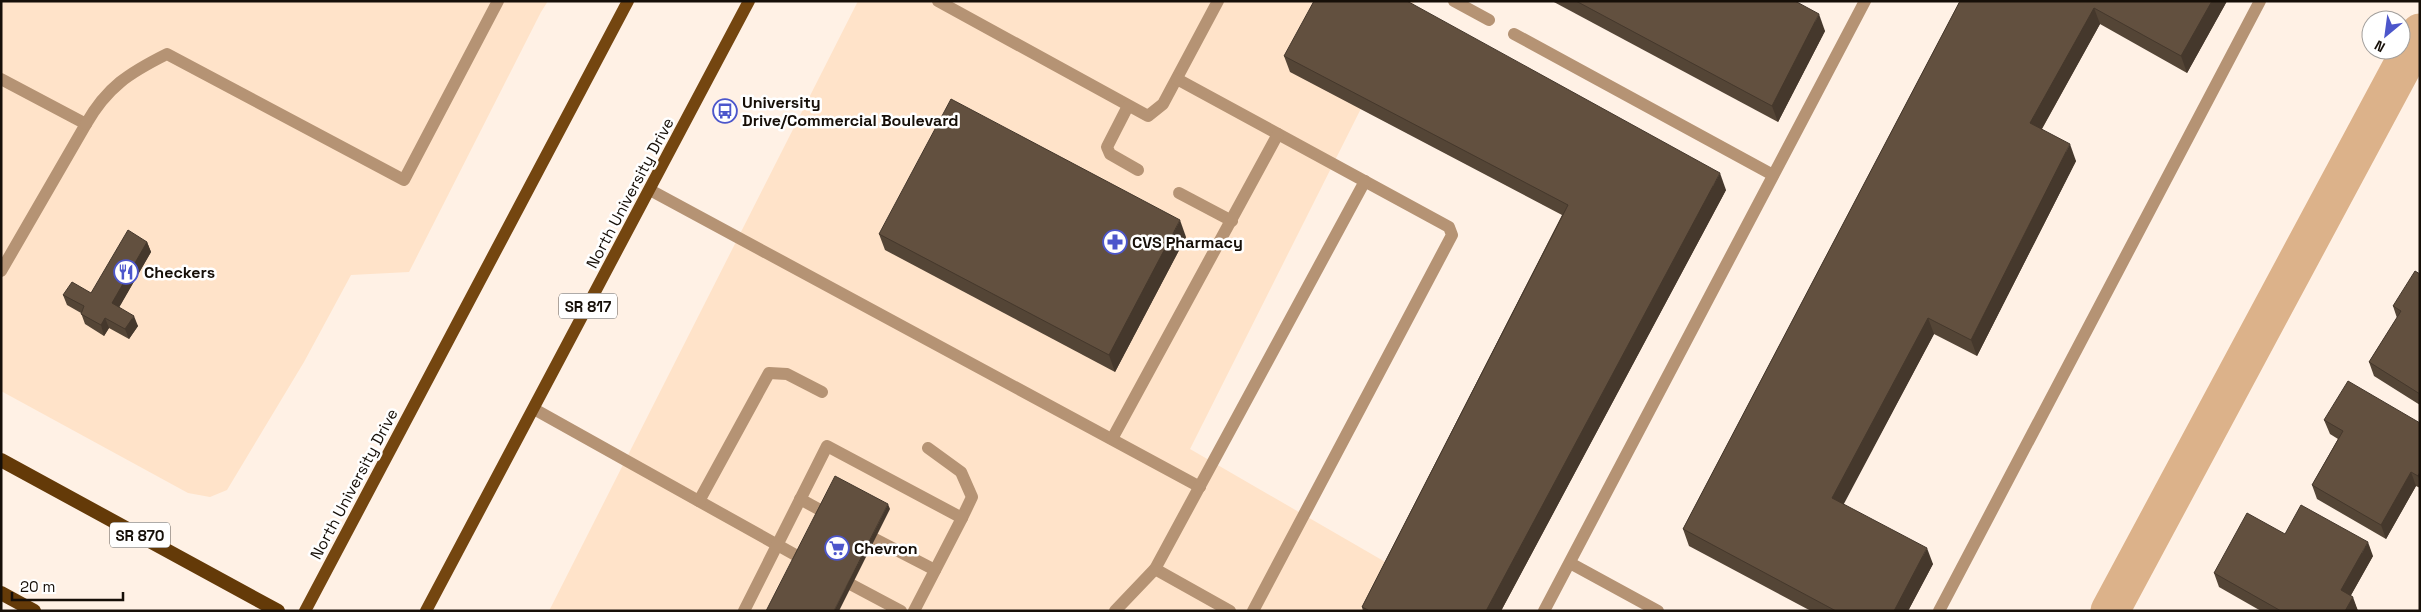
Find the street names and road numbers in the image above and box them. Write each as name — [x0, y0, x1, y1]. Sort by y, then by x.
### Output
street label: North University Drive — [581, 114, 679, 272]
road number: SR 817 — [559, 294, 617, 318]
street label: North University Drive — [305, 405, 403, 563]
road number: SR 870 — [110, 522, 170, 548]

